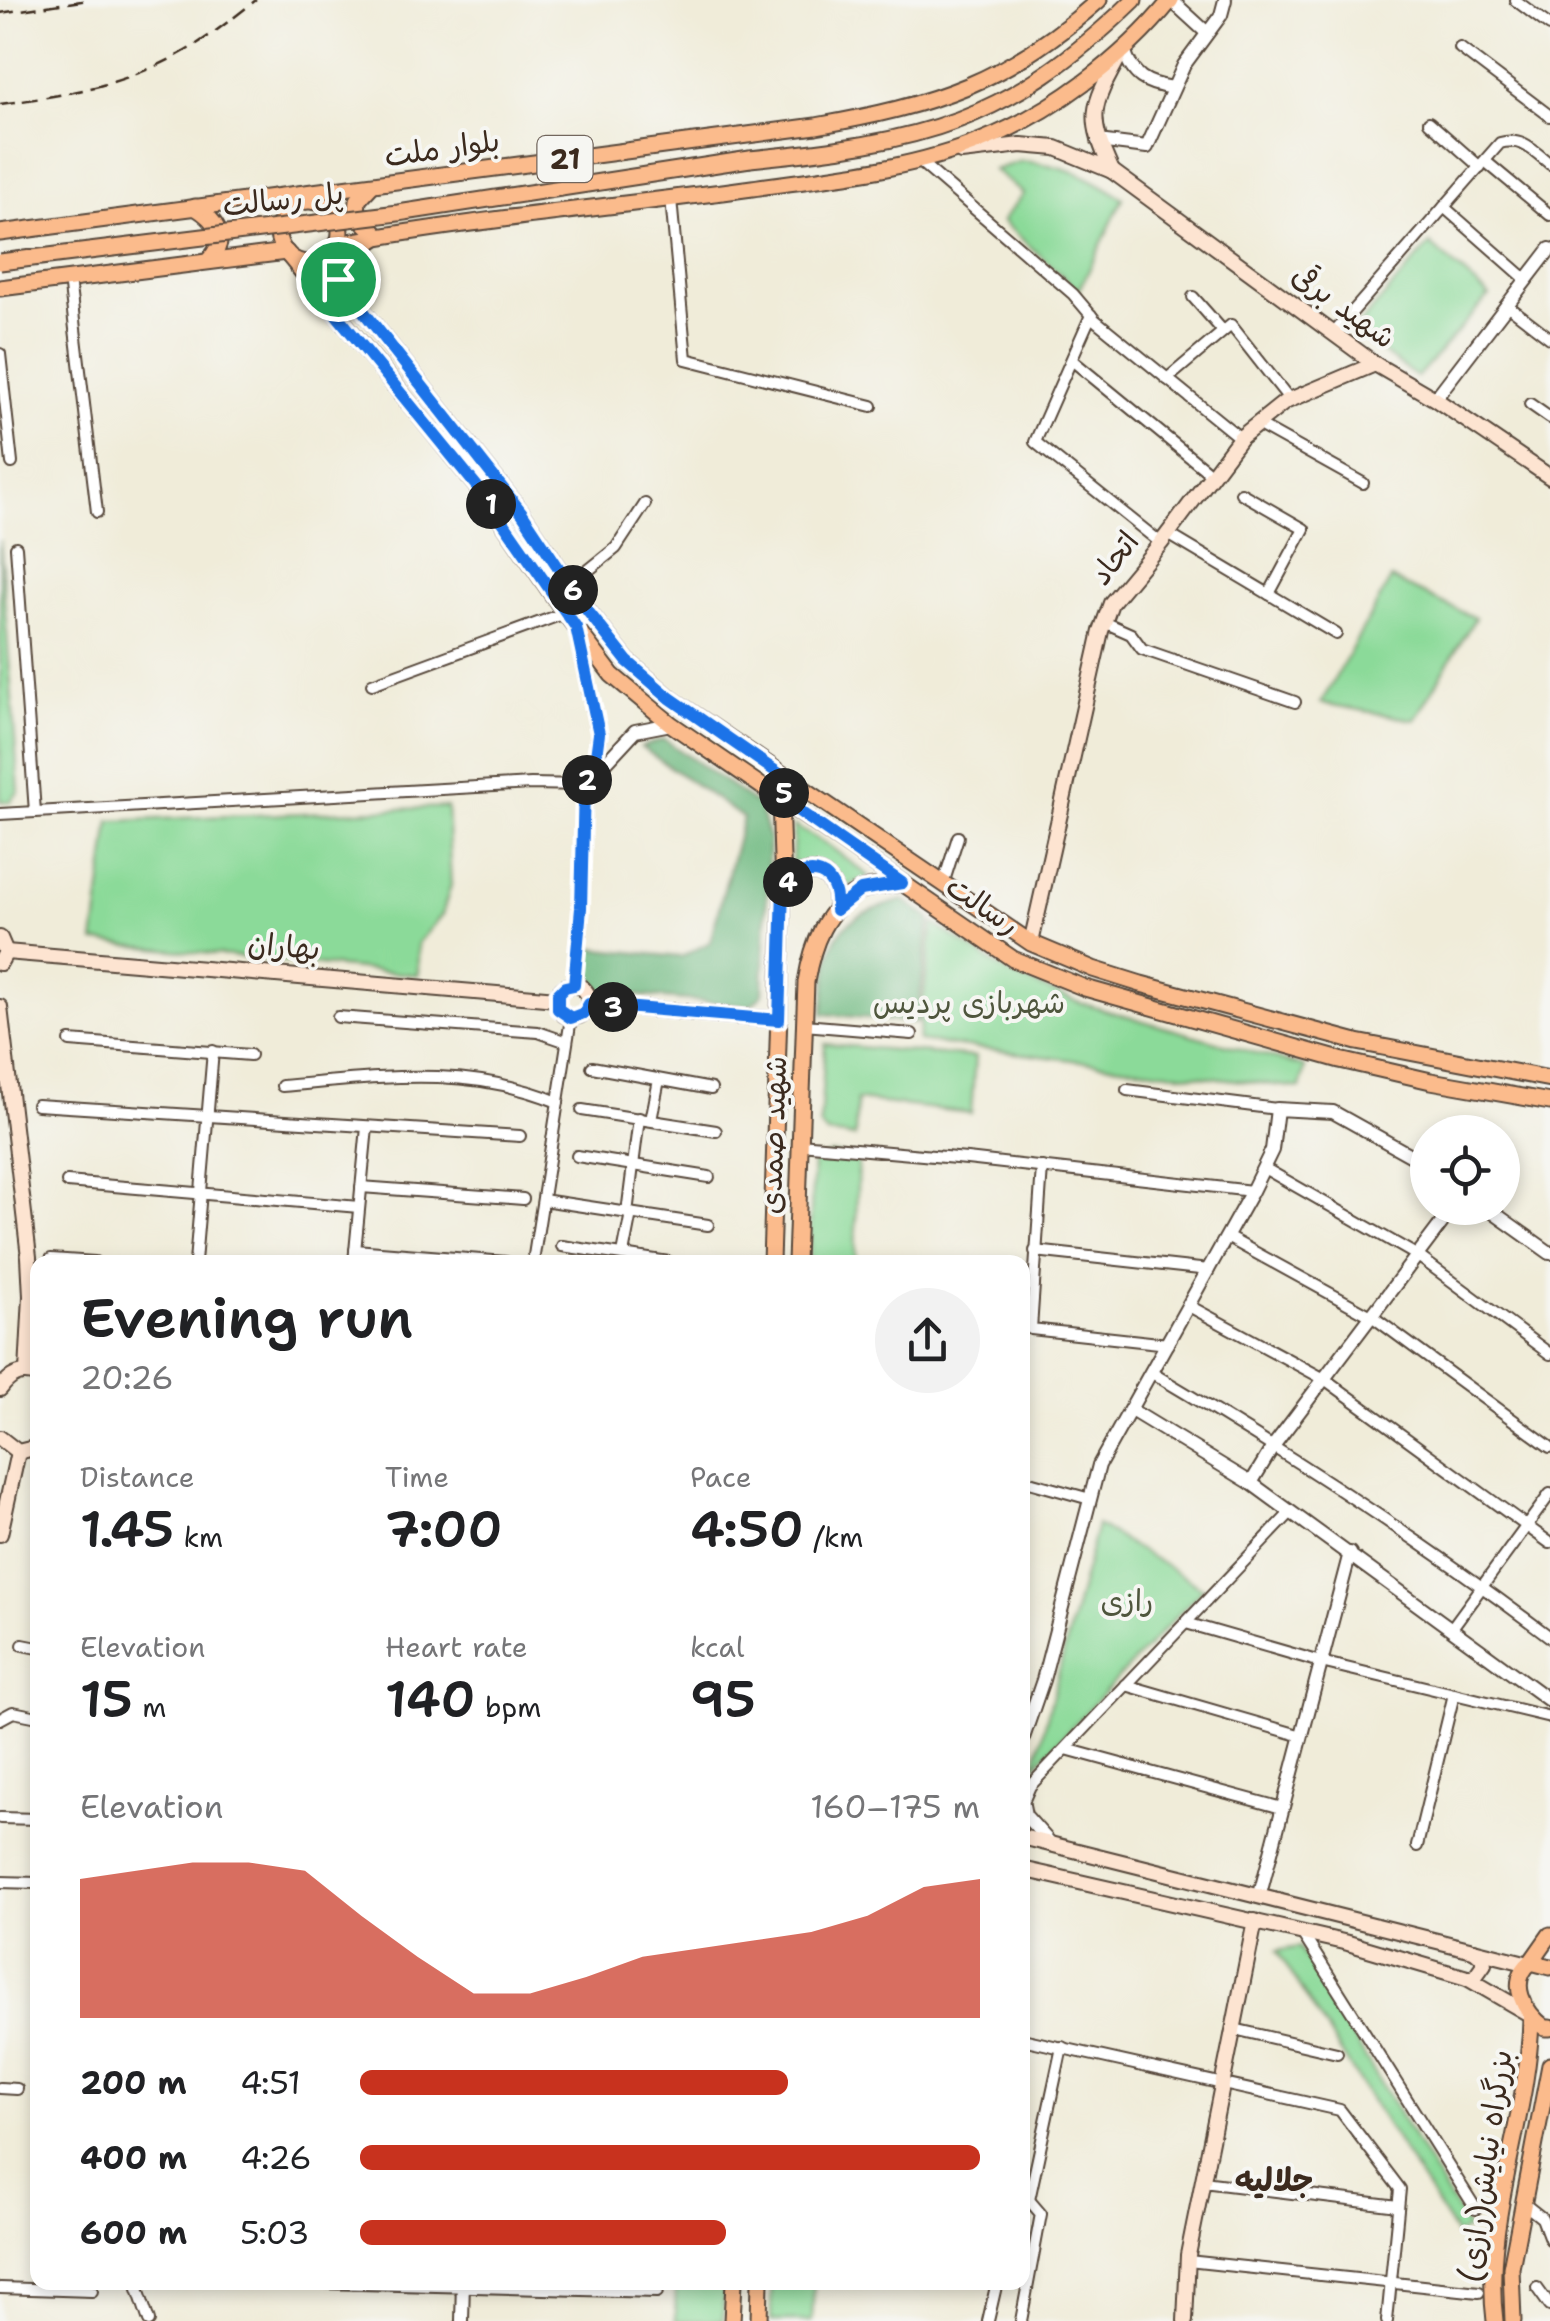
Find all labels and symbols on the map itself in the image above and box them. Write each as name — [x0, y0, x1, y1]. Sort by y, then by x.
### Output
street label: بلوار ملت — [382, 120, 502, 176]
road number: 21 — [538, 136, 592, 182]
street label: پل رسالت — [221, 172, 345, 226]
pin — [296, 237, 381, 322]
street label: شهید برقی — [1284, 254, 1404, 358]
pin: 1 — [466, 479, 516, 529]
street label: اتحاد — [1080, 522, 1148, 594]
pin: 6 — [548, 565, 598, 615]
pin: 2 — [562, 755, 612, 805]
pin: 5 — [759, 768, 809, 818]
pin: 4 — [763, 857, 813, 907]
street label: رسالت — [938, 865, 1028, 945]
street label: بهاران — [246, 922, 322, 970]
pin: 3 — [588, 982, 638, 1032]
park label: شهربازی پردیس — [873, 982, 1065, 1023]
street label: شهید صمدی — [750, 1055, 796, 1215]
park label: رازی — [1101, 1580, 1153, 1621]
street label: بزرگراه نیایش(رازی) — [1448, 2047, 1522, 2285]
district label: جلالیه — [1235, 2158, 1313, 2201]

